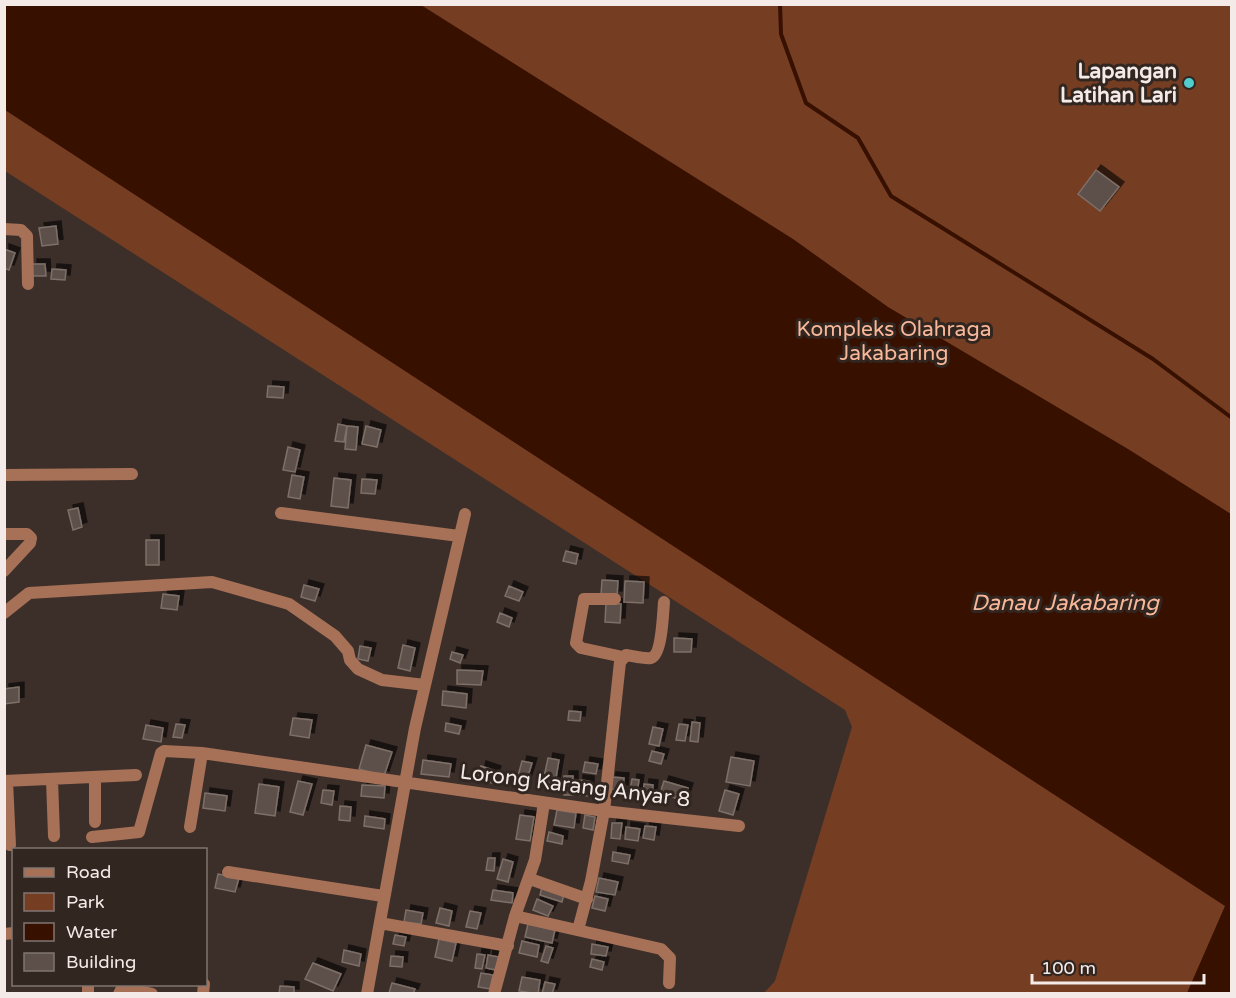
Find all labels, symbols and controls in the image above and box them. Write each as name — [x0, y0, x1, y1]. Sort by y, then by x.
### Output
place label: Lapangan Latihan Lari — [1060, 59, 1177, 108]
marker: Lapangan Latihan Lari — [1182, 76, 1196, 90]
park label: Kompleks Olahraga Jakabaring — [797, 317, 991, 366]
water label: Danau Jakabaring — [971, 590, 1160, 616]
street label: Lorong Karang Anyar 8 — [458, 759, 692, 813]
legend — [12, 848, 207, 986]
text: Road — [66, 861, 111, 883]
text: Park — [66, 891, 105, 913]
text: Water — [66, 921, 117, 943]
scale bar — [1032, 947, 1204, 985]
text: Building — [66, 951, 136, 973]
text: 100 m — [1041, 957, 1096, 979]

